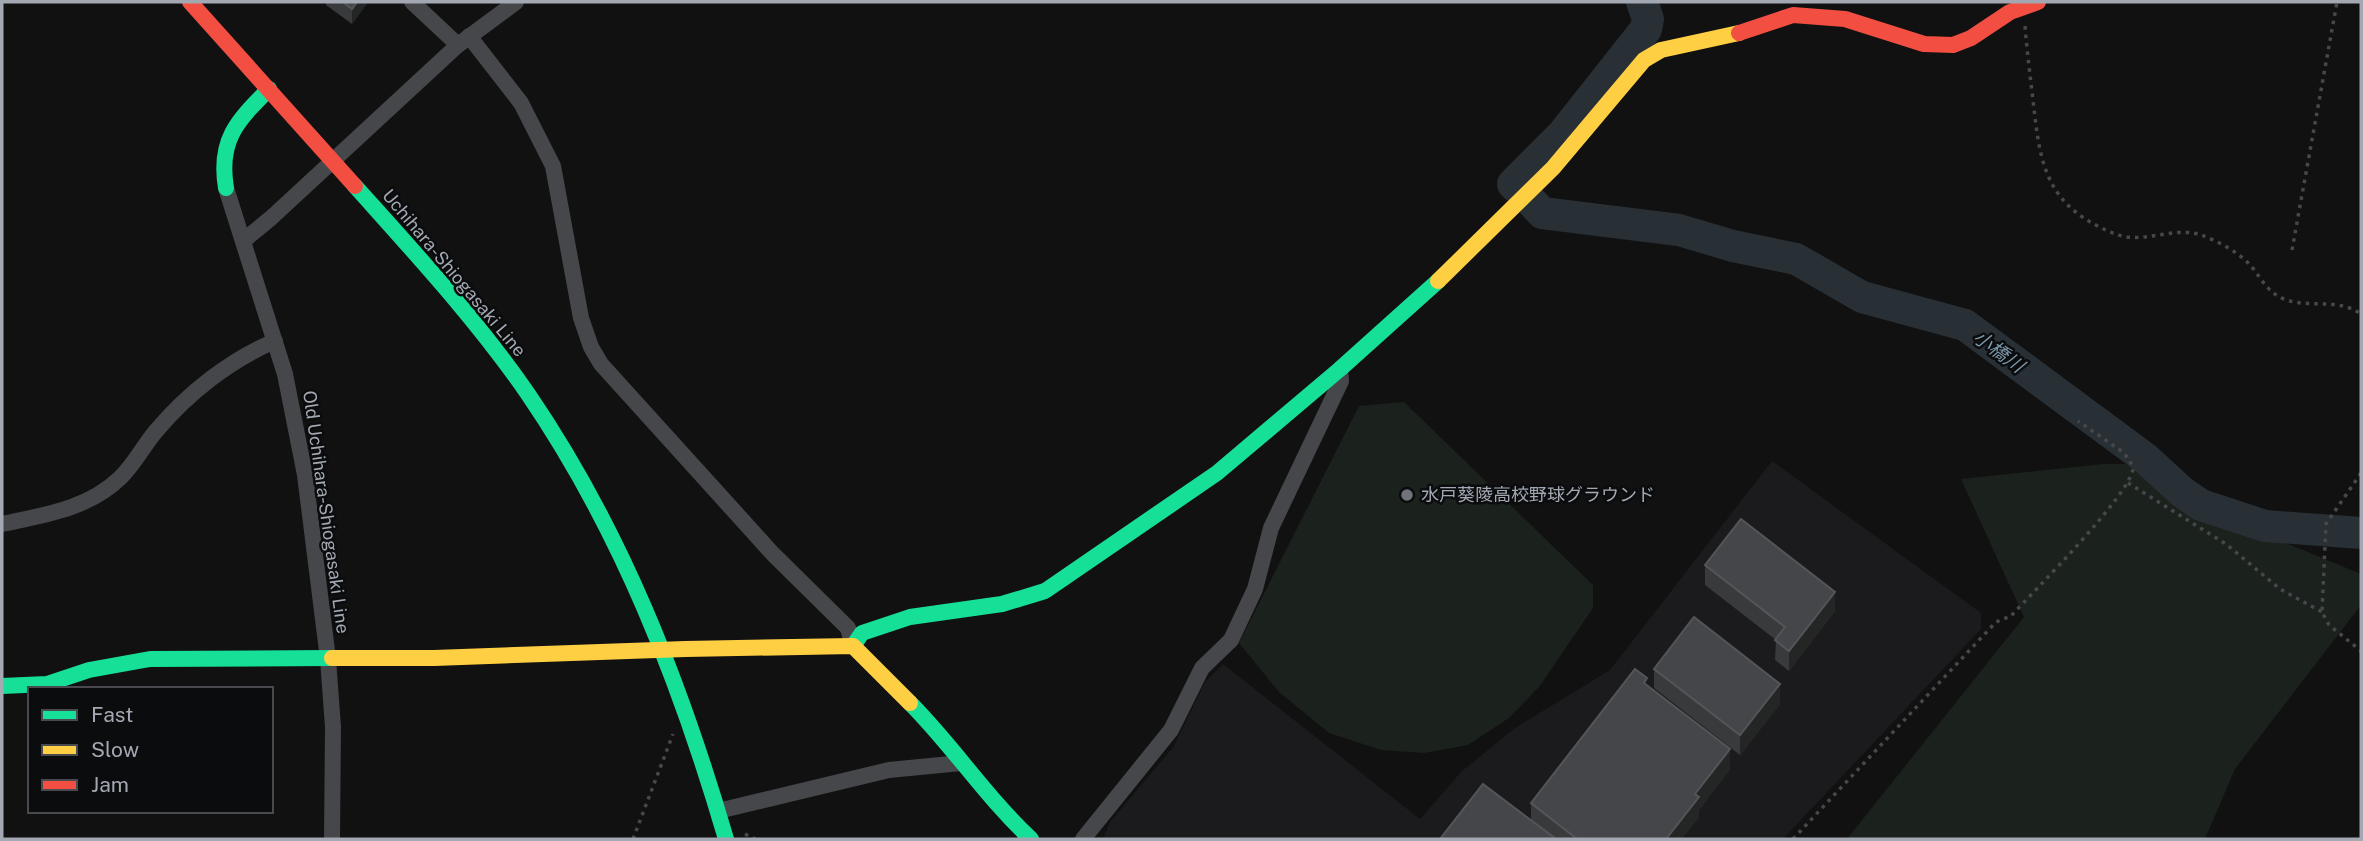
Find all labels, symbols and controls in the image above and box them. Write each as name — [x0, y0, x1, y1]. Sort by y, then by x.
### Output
street label: Uchihara-Shiogasaki Line — [378, 185, 531, 361]
water label: 小橋川 — [1969, 325, 2030, 378]
street label: Old Uchihara-Shiogasaki Line — [299, 389, 354, 635]
place label: 水戸葵陵高校野球グラウンド — [1421, 484, 1655, 505]
marker: 水戸葵陵高校野球グラウンド — [1399, 487, 1415, 503]
legend — [28, 687, 273, 813]
text: Fast — [91, 702, 133, 727]
text: Slow — [91, 737, 139, 762]
text: Jam — [91, 772, 129, 797]

